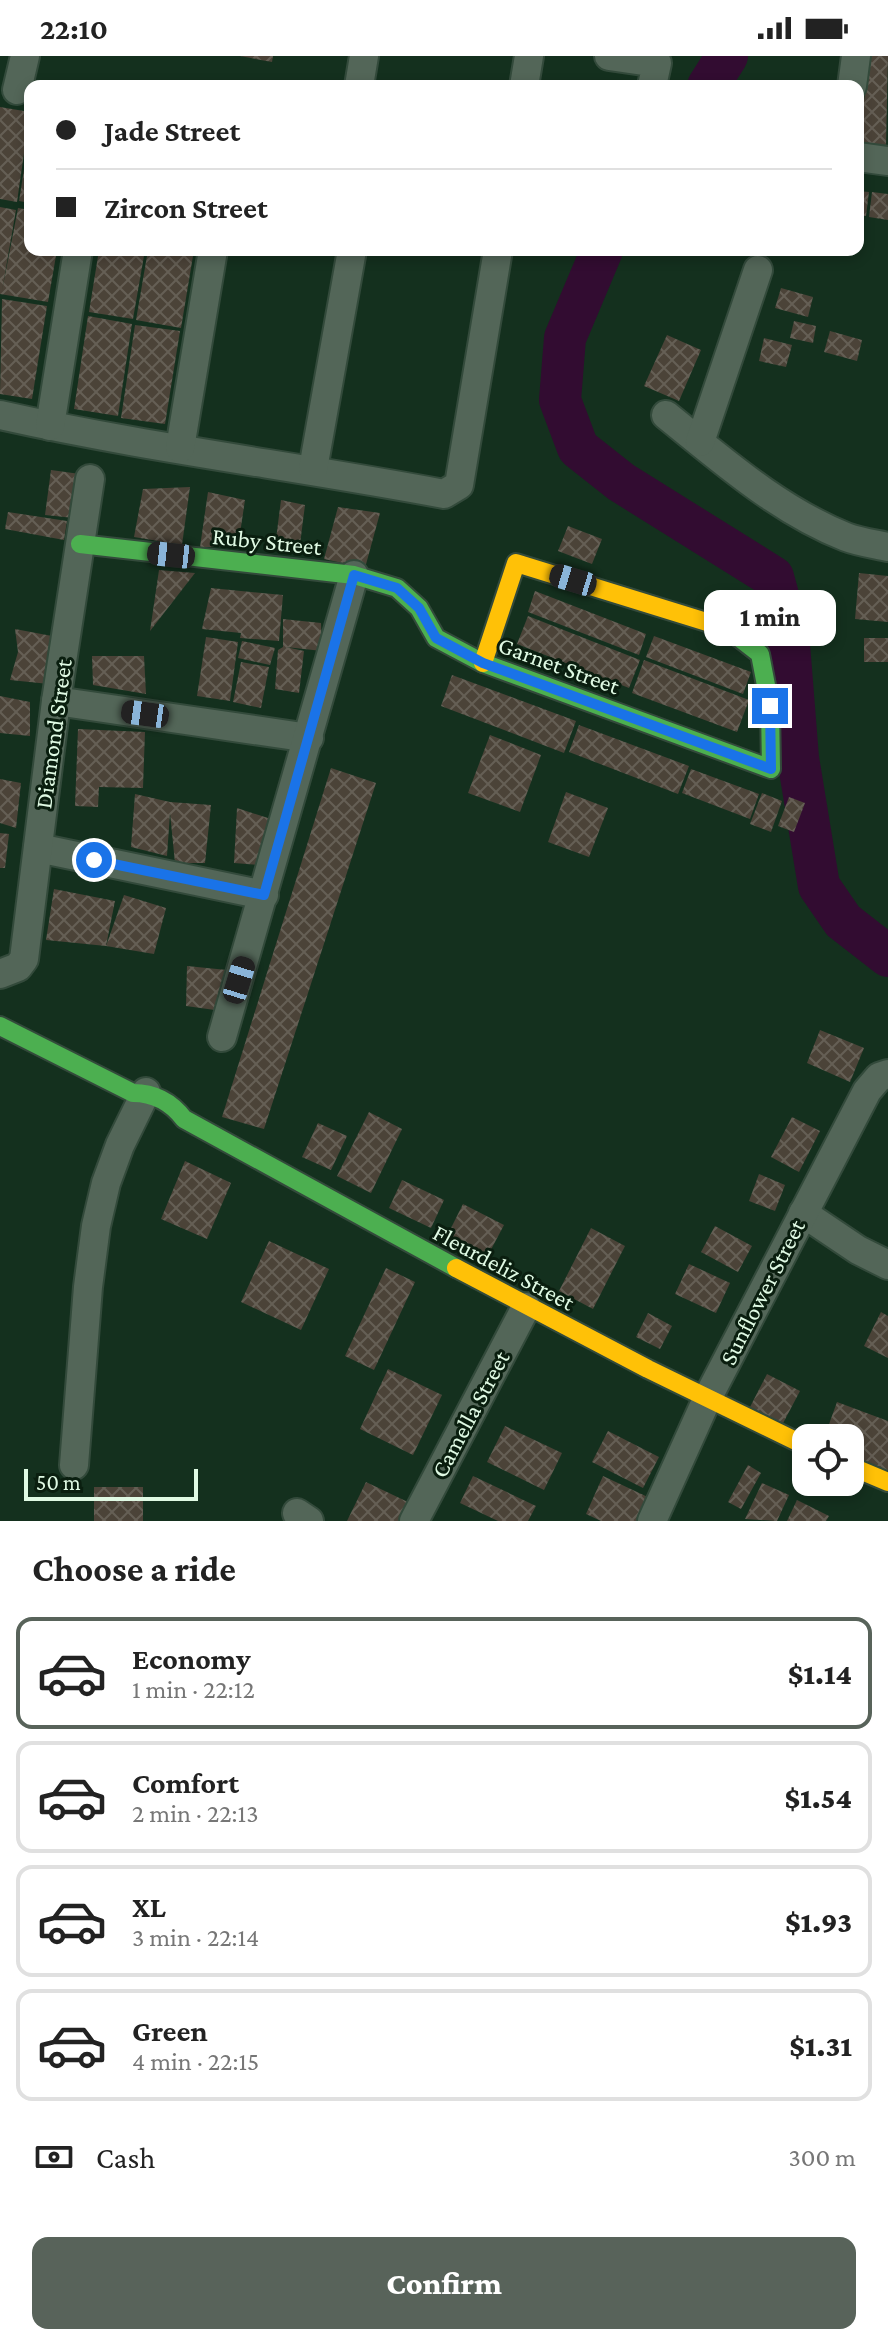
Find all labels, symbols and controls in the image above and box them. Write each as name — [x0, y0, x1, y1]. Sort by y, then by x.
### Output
text: 22:10 — [40, 12, 108, 45]
text: Jade Street — [104, 114, 240, 147]
text: Zircon Street — [104, 191, 268, 224]
street label: Ruby Street — [211, 522, 324, 560]
car — [146, 541, 196, 569]
car — [547, 562, 599, 598]
callout: 1 min — [704, 590, 836, 646]
text: 1 min — [740, 603, 800, 632]
street label: Garnet Street — [495, 631, 624, 700]
street label: Diamond Street — [29, 656, 77, 811]
route end — [752, 688, 788, 724]
car — [120, 699, 170, 729]
route start — [76, 842, 112, 878]
car — [221, 954, 257, 1006]
street label: Sunflower Street — [714, 1214, 811, 1369]
street label: Fleurdeliz Street — [429, 1218, 580, 1316]
street label: Camella Street — [425, 1345, 515, 1482]
map controls — [792, 1424, 864, 1496]
button: locate — [792, 1424, 864, 1496]
scale bar — [24, 1465, 198, 1501]
text: 50 m — [36, 1470, 81, 1495]
text: Choose a ride — [32, 1549, 236, 1589]
icon: car — [36, 1637, 108, 1709]
text: Economy — [132, 1642, 251, 1675]
text: $1.14 — [788, 1657, 852, 1690]
text: 1 min · 22:12 — [132, 1675, 255, 1704]
icon: car — [36, 1761, 108, 1833]
text: Comfort — [132, 1766, 239, 1799]
text: $1.54 — [784, 1781, 852, 1814]
text: 2 min · 22:13 — [132, 1799, 259, 1828]
icon: car — [36, 1885, 108, 1957]
text: XL — [132, 1890, 166, 1923]
text: $1.93 — [785, 1905, 852, 1938]
text: 3 min · 22:14 — [132, 1923, 259, 1952]
icon: car — [36, 2009, 108, 2081]
text: Green — [132, 2014, 208, 2047]
text: $1.31 — [789, 2029, 852, 2062]
text: 4 min · 22:15 — [132, 2047, 259, 2076]
icon: cash — [32, 2135, 76, 2179]
text: Cash — [96, 2141, 155, 2174]
text: 300 m — [788, 2143, 856, 2172]
button: Confirm — [32, 2237, 856, 2329]

